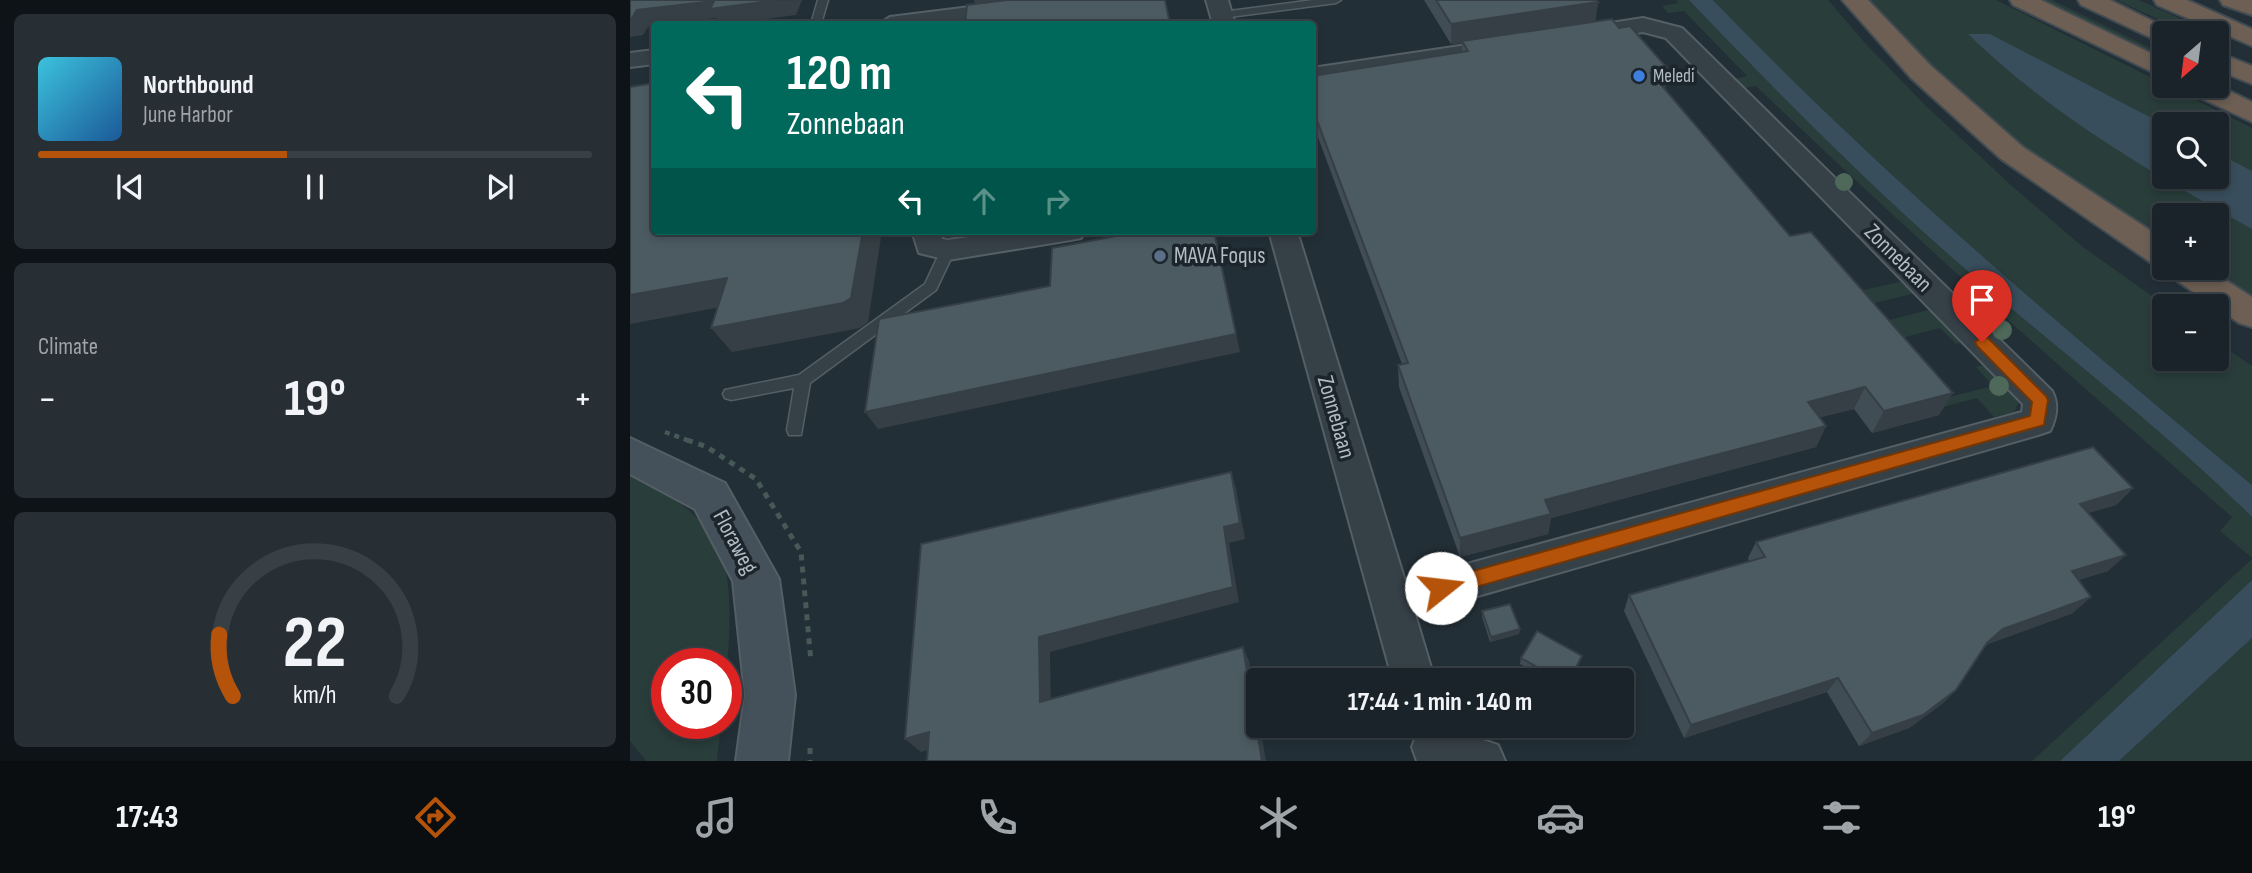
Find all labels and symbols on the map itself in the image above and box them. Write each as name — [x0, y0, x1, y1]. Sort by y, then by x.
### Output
north arrow — [2152, 21, 2230, 98]
place label: Meledi — [1653, 65, 1695, 88]
marker: Meledi — [1631, 68, 1647, 84]
street label: Zonnebaan — [1858, 218, 1938, 298]
place label: MAVA Foqus — [1174, 242, 1265, 270]
marker: MAVA Foqus — [1152, 248, 1168, 264]
pin — [1952, 270, 2012, 342]
street label: Zonnebaan — [1311, 372, 1361, 462]
street label: Floraweg — [706, 505, 764, 579]
position arrow — [1404, 551, 1478, 625]
speed limit sign: 30 — [651, 648, 742, 739]

